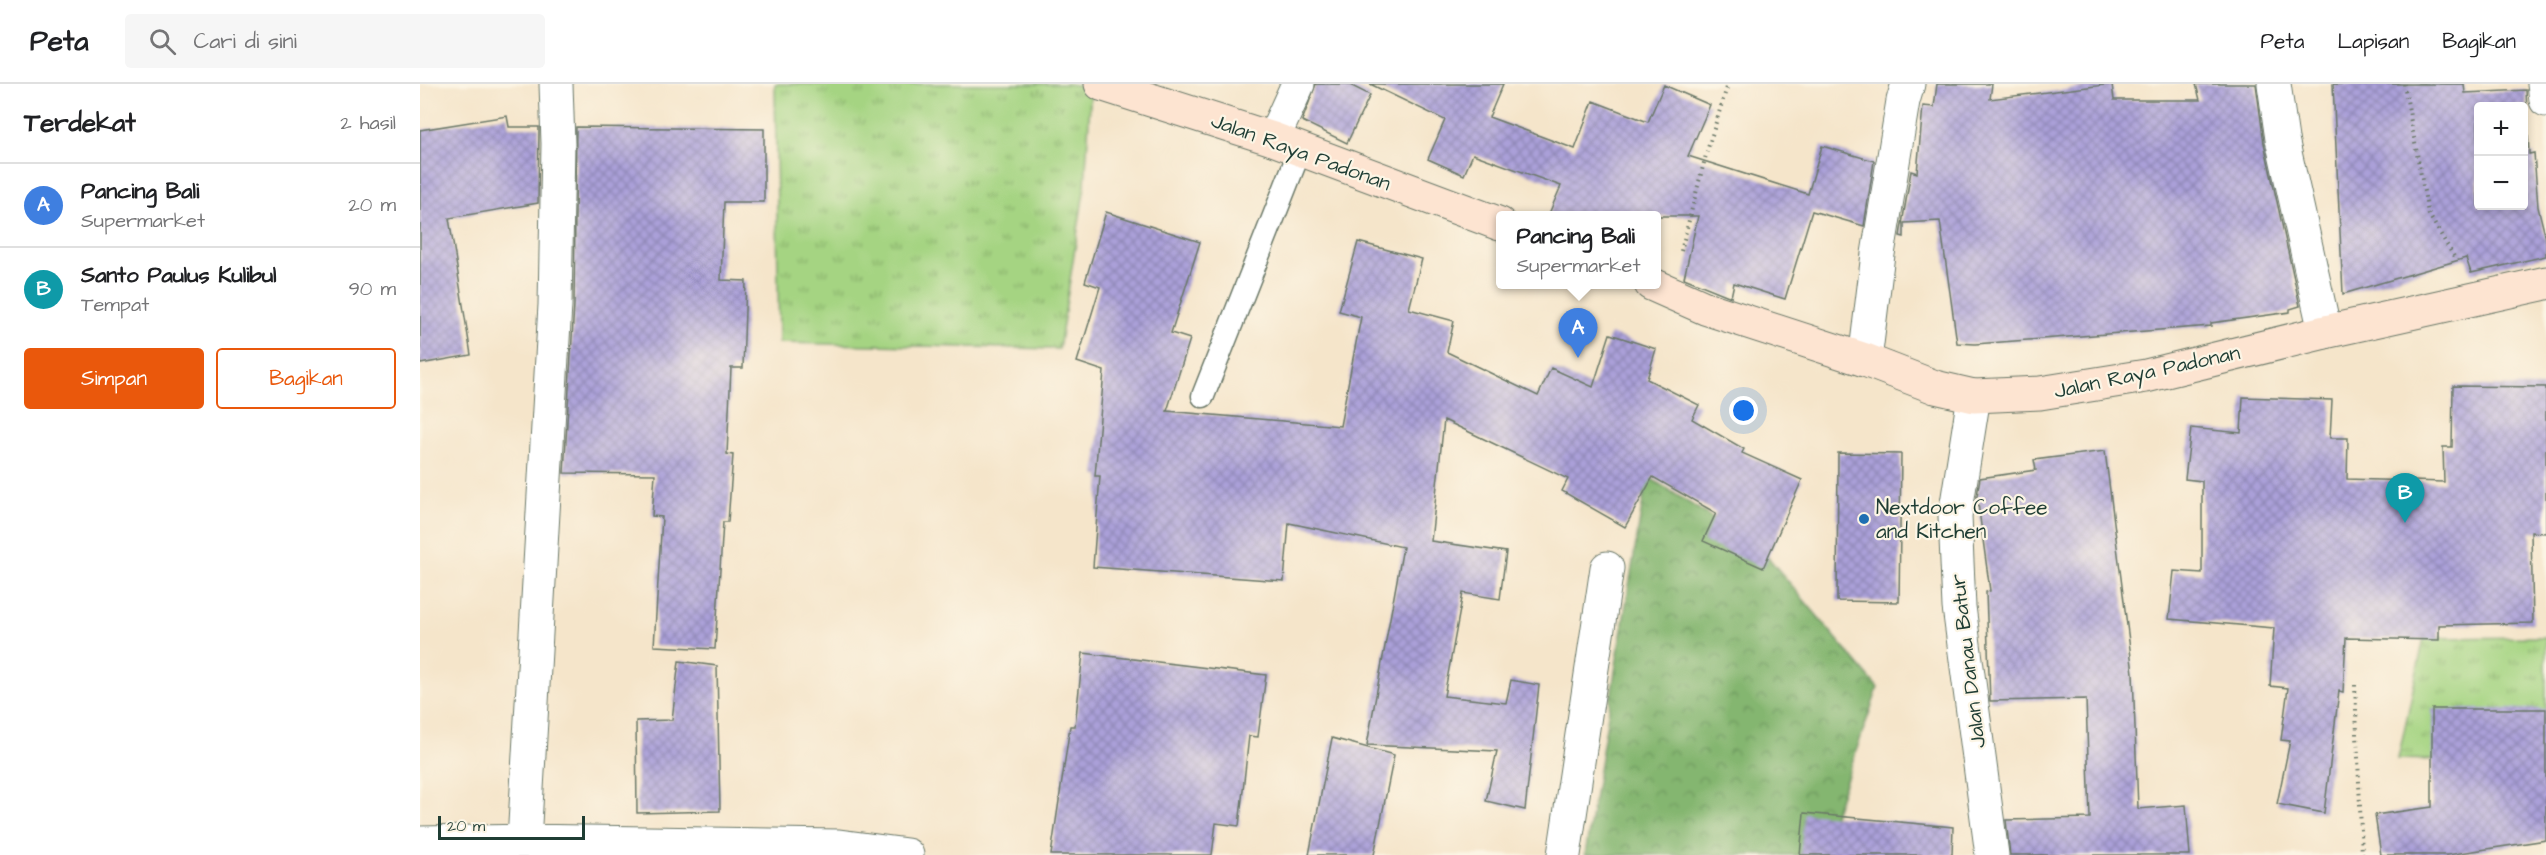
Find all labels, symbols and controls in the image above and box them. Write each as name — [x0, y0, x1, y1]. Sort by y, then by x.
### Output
search box — [125, 14, 545, 68]
text: Peta — [30, 22, 89, 61]
icon: search — [146, 25, 179, 58]
text: Cari di sini — [194, 26, 297, 57]
text: Peta — [2261, 27, 2304, 56]
text: Lapisan — [2337, 27, 2409, 56]
text: Bagikan — [2442, 27, 2516, 56]
map controls — [2474, 102, 2528, 210]
button: + — [2474, 102, 2528, 156]
text: Terdekat — [24, 105, 136, 141]
street label: Jalan Raya Padonan — [1206, 106, 1395, 200]
text: 2 hasil — [340, 109, 396, 137]
button: − — [2474, 156, 2528, 210]
text: Pancing Bali — [81, 176, 199, 207]
text: A — [37, 191, 50, 219]
text: 20 m — [348, 191, 396, 219]
text: Supermarket — [81, 207, 205, 235]
popup — [1496, 211, 1661, 289]
text: Pancing Bali — [1517, 221, 1635, 252]
text: Supermarket — [1517, 252, 1640, 280]
text: Santo Paulus Kulibul — [81, 260, 277, 291]
text: B — [36, 275, 51, 303]
text: 90 m — [348, 275, 396, 303]
text: Tempat — [81, 291, 149, 319]
pin: A — [1558, 308, 1598, 358]
street label: Jalan Raya Padonan — [2051, 338, 2243, 408]
button: Simpan — [24, 348, 204, 409]
button: Bagikan — [216, 348, 396, 409]
your location — [1729, 396, 1758, 425]
pin: B — [2386, 474, 2424, 523]
place label: Nextdoor Coffee and Kitchen — [1876, 493, 2048, 546]
marker: Nextdoor Coffee and Kitchen — [1857, 512, 1871, 526]
street label: Jalan Danau Batur — [1943, 572, 1993, 750]
scale bar — [438, 813, 585, 840]
text: 20 m — [447, 815, 485, 837]

